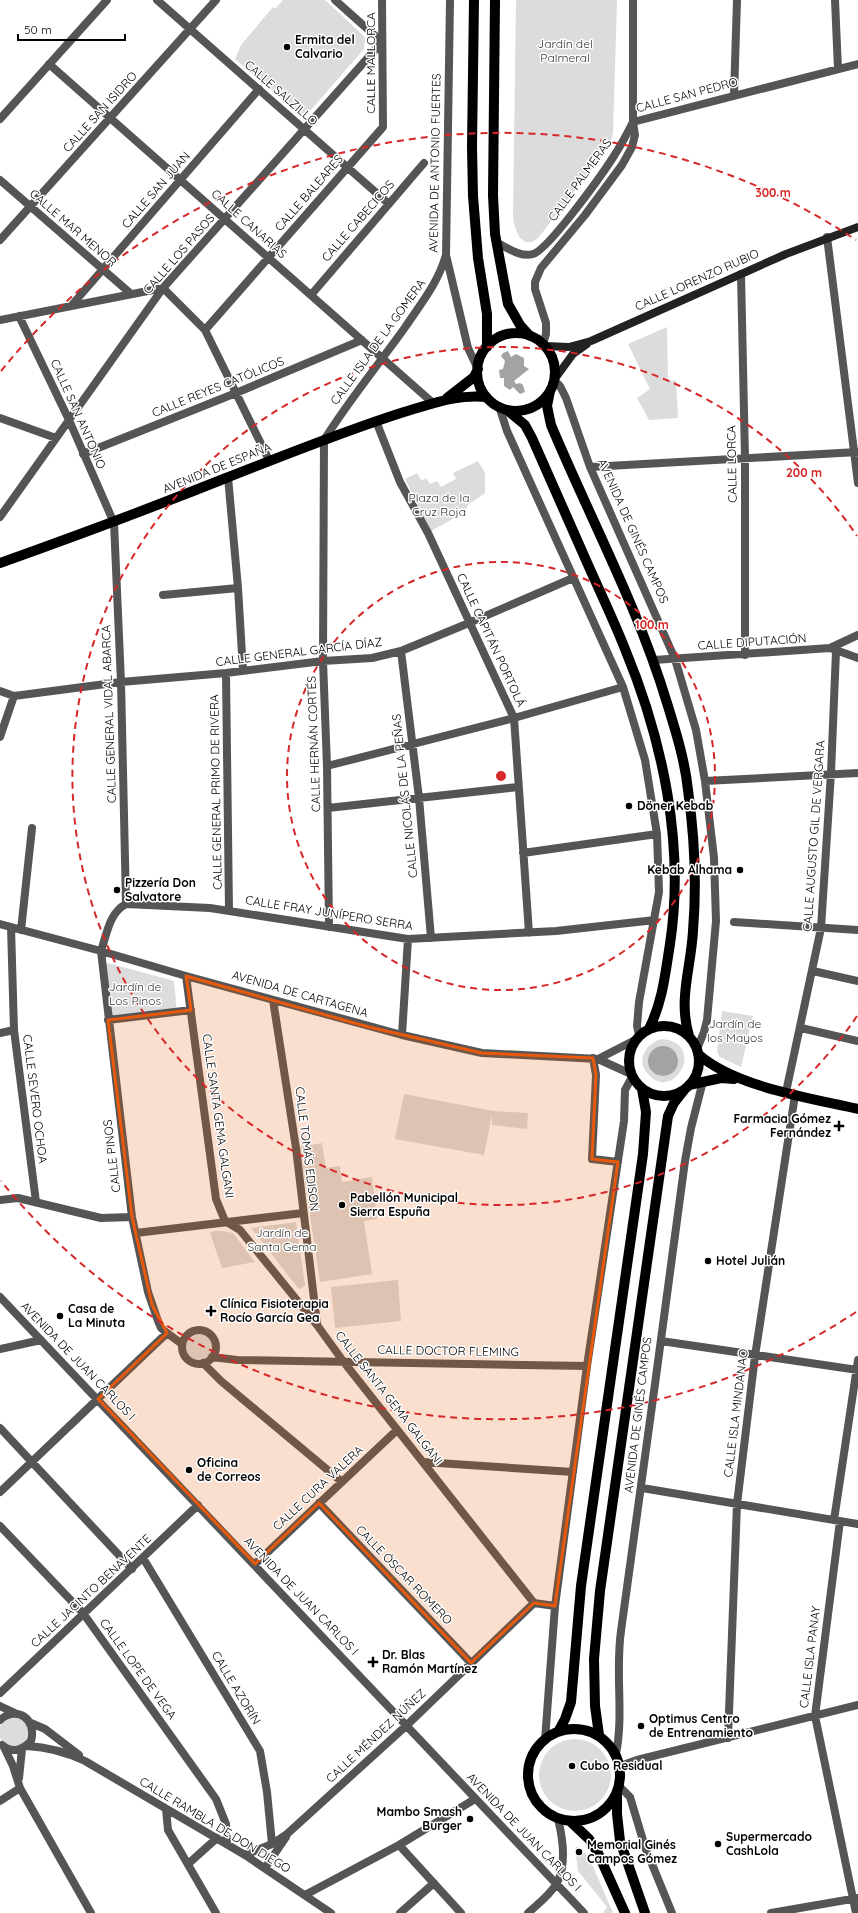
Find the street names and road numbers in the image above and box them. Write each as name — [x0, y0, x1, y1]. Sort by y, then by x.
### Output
street label: CALLE MALLORCA — [363, 12, 378, 114]
street label: CALLE SALZILLO — [242, 57, 321, 128]
street label: CALLE SAN ISIDRO — [59, 68, 140, 155]
street label: AVENIDA DE ANTONIO FUERTES — [425, 73, 444, 253]
street label: CALLE SAN PEDRO — [634, 74, 739, 115]
street label: CALLE PALMERAS — [545, 135, 615, 224]
street label: CALLE SAN JUAN — [118, 148, 193, 231]
street label: CALLE BALEARES — [271, 151, 346, 234]
street label: CALLE CABECICOS — [318, 177, 397, 265]
street label: CALLE MAR MENOR — [27, 186, 120, 269]
street label: CALLE CANARIAS — [209, 186, 290, 262]
street label: CALLE LOS PASOS — [140, 210, 218, 297]
street label: CALLE LORENZO RUBIO — [632, 245, 761, 314]
street label: CALLE ISLA DE LA GOMERA — [327, 276, 428, 408]
street label: CALLE REYES CATÓLICOS — [149, 353, 286, 420]
street label: CALLE SAN ANTONIO — [47, 357, 109, 471]
street label: CALLE LORCA — [723, 425, 740, 503]
street label: AVENIDA DE ESPAÑA — [160, 439, 274, 496]
street label: AVENIDA DE GINÉS CAMPOS — [595, 456, 672, 606]
street label: CALLE CAPITÁN PORTOLÁ — [454, 571, 529, 709]
street label: CALLE GENERAL VIDAL ABARCA — [98, 624, 119, 803]
street label: CALLE DIPUTACIÓN — [697, 630, 807, 653]
street label: CALLE GENERAL GARCÍA DÍAZ — [215, 634, 383, 669]
street label: CALLE HERNÁN CORTÉS — [304, 675, 323, 812]
street label: CALLE GENERAL PRIMO DE RIVERA — [206, 694, 225, 890]
street label: CALLE NICOLÁS DE LA PEÑAS — [388, 713, 421, 879]
street label: CALLE AUGUSTO GIL DE VERGARA — [799, 739, 828, 932]
street label: CALLE FRAY JUNÍPERO SERRA — [244, 892, 414, 933]
street label: AVENIDA DE CARTAGENA — [230, 967, 370, 1020]
street label: CALLE SANTA GEMA GALGANI — [200, 1033, 237, 1199]
street label: CALLE SEVERO OCHOA — [20, 1034, 51, 1164]
street label: CALLE TOMÁS EDISON — [292, 1086, 323, 1212]
street label: CALLE PINOS — [100, 1119, 123, 1193]
street label: AVENIDA DE JUAN CARLOS I — [18, 1298, 139, 1423]
street label: CALLE SANTA GEMA GALGANI — [332, 1328, 446, 1468]
street label: AVENIDA DE GINÉS CAMPOS — [620, 1336, 655, 1494]
street label: CALLE DOCTOR FLEMING — [377, 1342, 519, 1359]
street label: CALLE ISLA MINDANAO — [720, 1348, 751, 1478]
street label: CALLE CURA VALERA — [269, 1442, 366, 1533]
street label: CALLE ÓSCAR ROMERO — [353, 1522, 456, 1627]
street label: CALLE JACINTO BENAVENTE — [27, 1531, 154, 1651]
street label: AVENIDA DE JUAN CARLOS I — [241, 1533, 362, 1658]
street label: CALLE ISLA PANAY — [796, 1605, 823, 1709]
street label: CALLE LOPE DE VEGA — [97, 1615, 180, 1722]
street label: CALLE AZORÍN — [209, 1648, 264, 1727]
street label: CALLE MÉNDEZ NÚÑEZ — [323, 1685, 429, 1786]
street label: AVENIDA DE JUAN CARLOS I — [464, 1769, 585, 1894]
street label: CALLE RAMBLA DE DON DIEGO — [137, 1773, 294, 1876]

